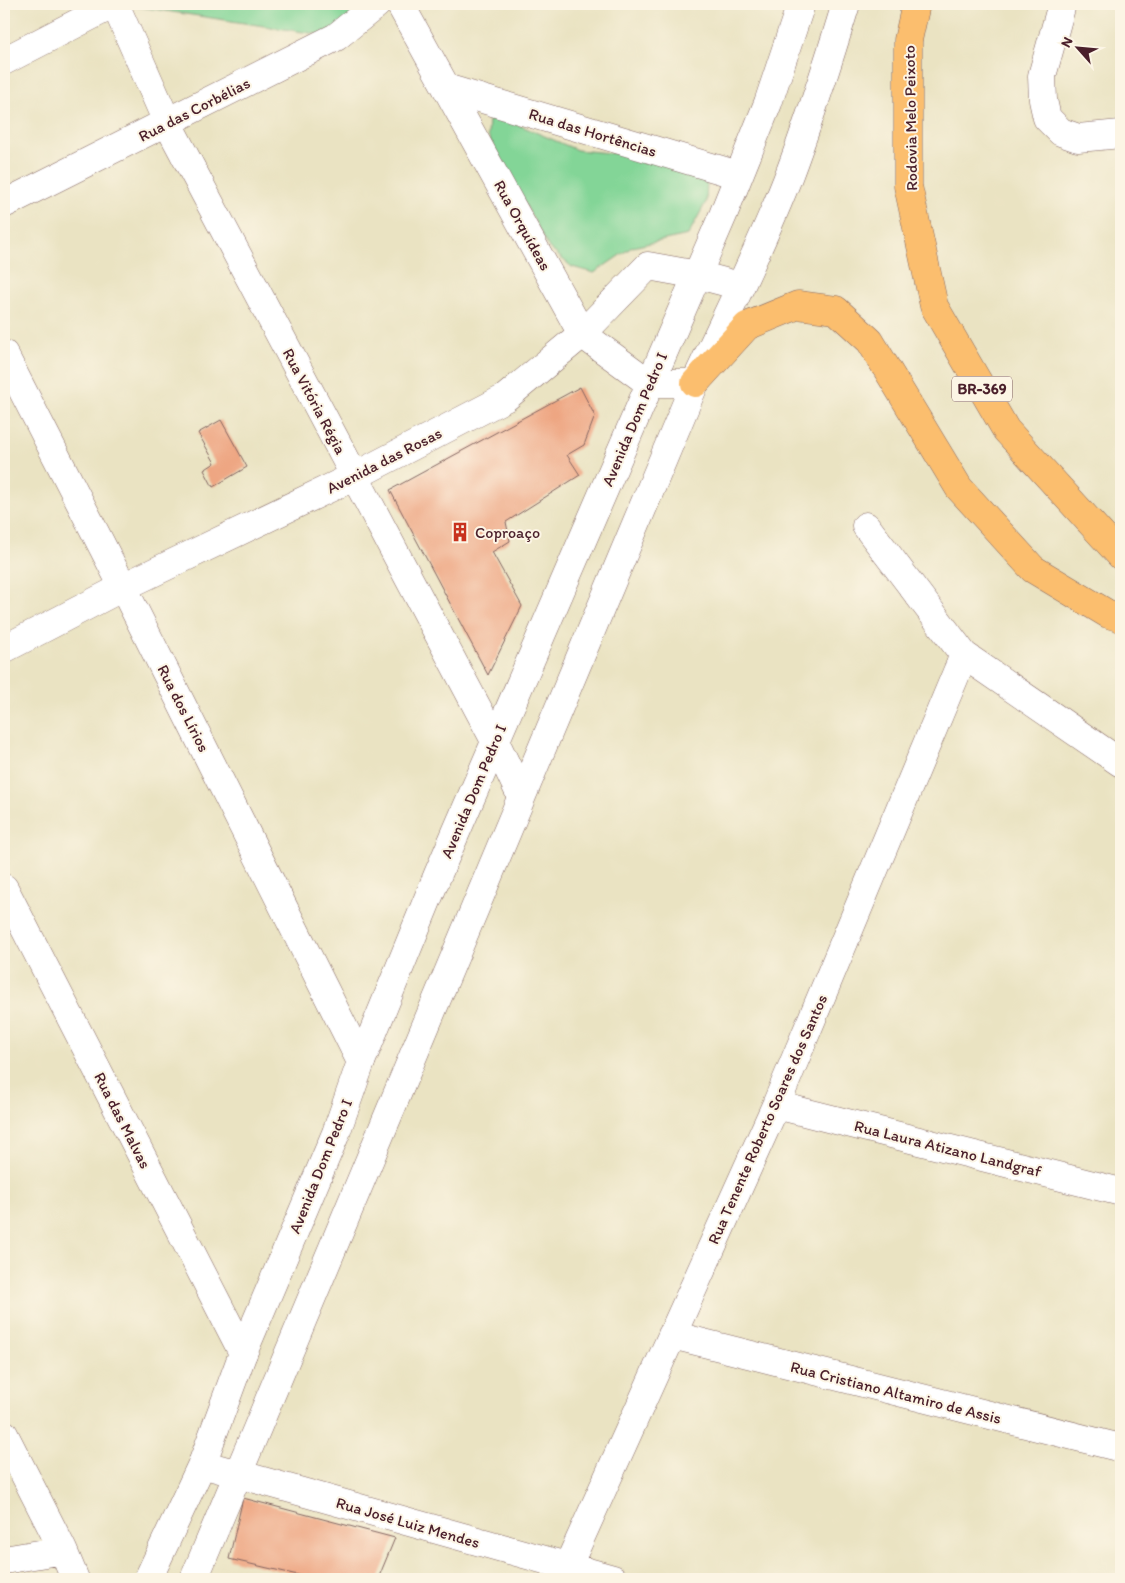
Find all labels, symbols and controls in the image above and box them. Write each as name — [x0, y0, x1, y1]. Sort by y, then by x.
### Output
north arrow — [1052, 22, 1102, 72]
text: N — [1057, 34, 1077, 50]
street label: Rodovia Melo Peixoto — [900, 45, 921, 191]
street label: Rua das Corbélias — [135, 73, 253, 146]
street label: Rua das Hortências — [527, 104, 659, 161]
street label: Rua Orquídeas — [490, 177, 555, 274]
street label: Rua Vitória Régia — [279, 345, 351, 458]
street label: Avenida Dom Pedro I — [598, 349, 671, 489]
road number: BR-369 — [952, 376, 1012, 402]
street label: Avenida das Rosas — [324, 423, 445, 498]
building icon: Coproaço — [449, 521, 471, 543]
place label: Coproaço — [475, 523, 540, 542]
street label: Rua dos Lírios — [153, 661, 214, 755]
street label: Avenida Dom Pedro I — [437, 721, 510, 861]
street label: Rua Tenente Roberto Soares dos Santos — [704, 991, 831, 1247]
street label: Rua das Malvas — [90, 1069, 155, 1172]
street label: Avenida Dom Pedro I — [285, 1096, 356, 1236]
street label: Rua Laura Atizano Landgraf — [852, 1116, 1044, 1181]
street label: Rua Cristiano Altamiro de Assis — [788, 1357, 1003, 1428]
street label: Rua José Luiz Mendes — [334, 1493, 482, 1552]

